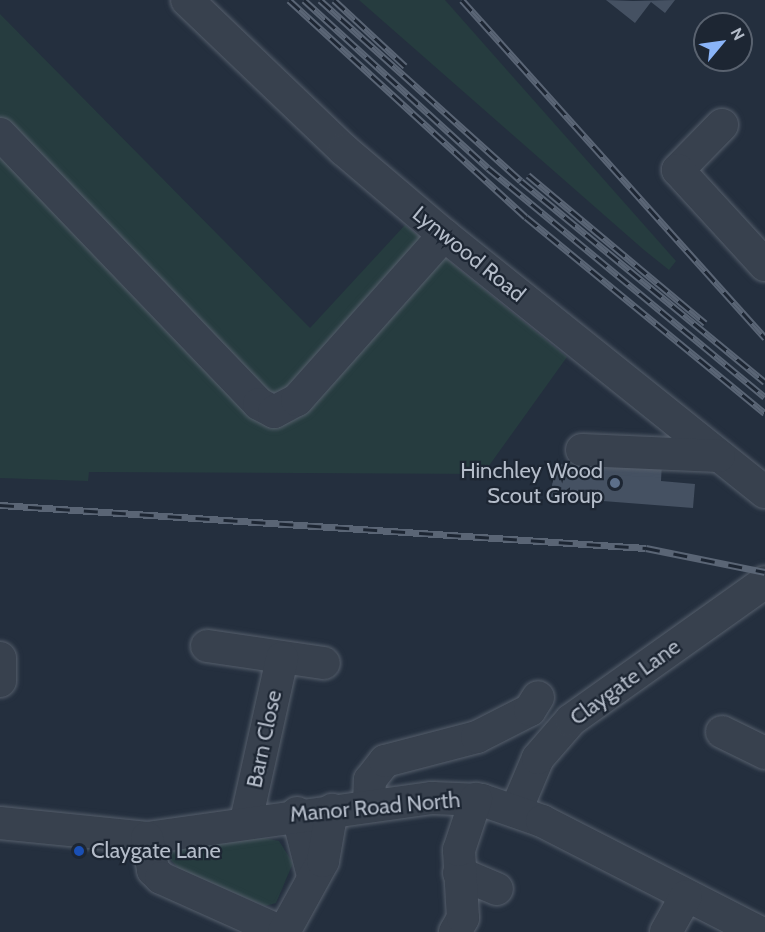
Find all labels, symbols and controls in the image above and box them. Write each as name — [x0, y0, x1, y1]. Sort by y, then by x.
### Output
north arrow — [693, 12, 753, 72]
text: N — [726, 24, 748, 44]
street label: Lynwood Road — [407, 200, 531, 308]
place label: Hinchley Wood Scout Group — [460, 457, 603, 508]
marker: Hinchley Wood Scout Group — [608, 476, 622, 490]
street label: Claygate Lane — [565, 633, 685, 731]
street label: Barn Close — [241, 688, 287, 790]
street label: Manor Road North — [289, 786, 461, 828]
place label: Claygate Lane — [91, 838, 221, 864]
marker: Claygate Lane — [72, 844, 86, 858]

